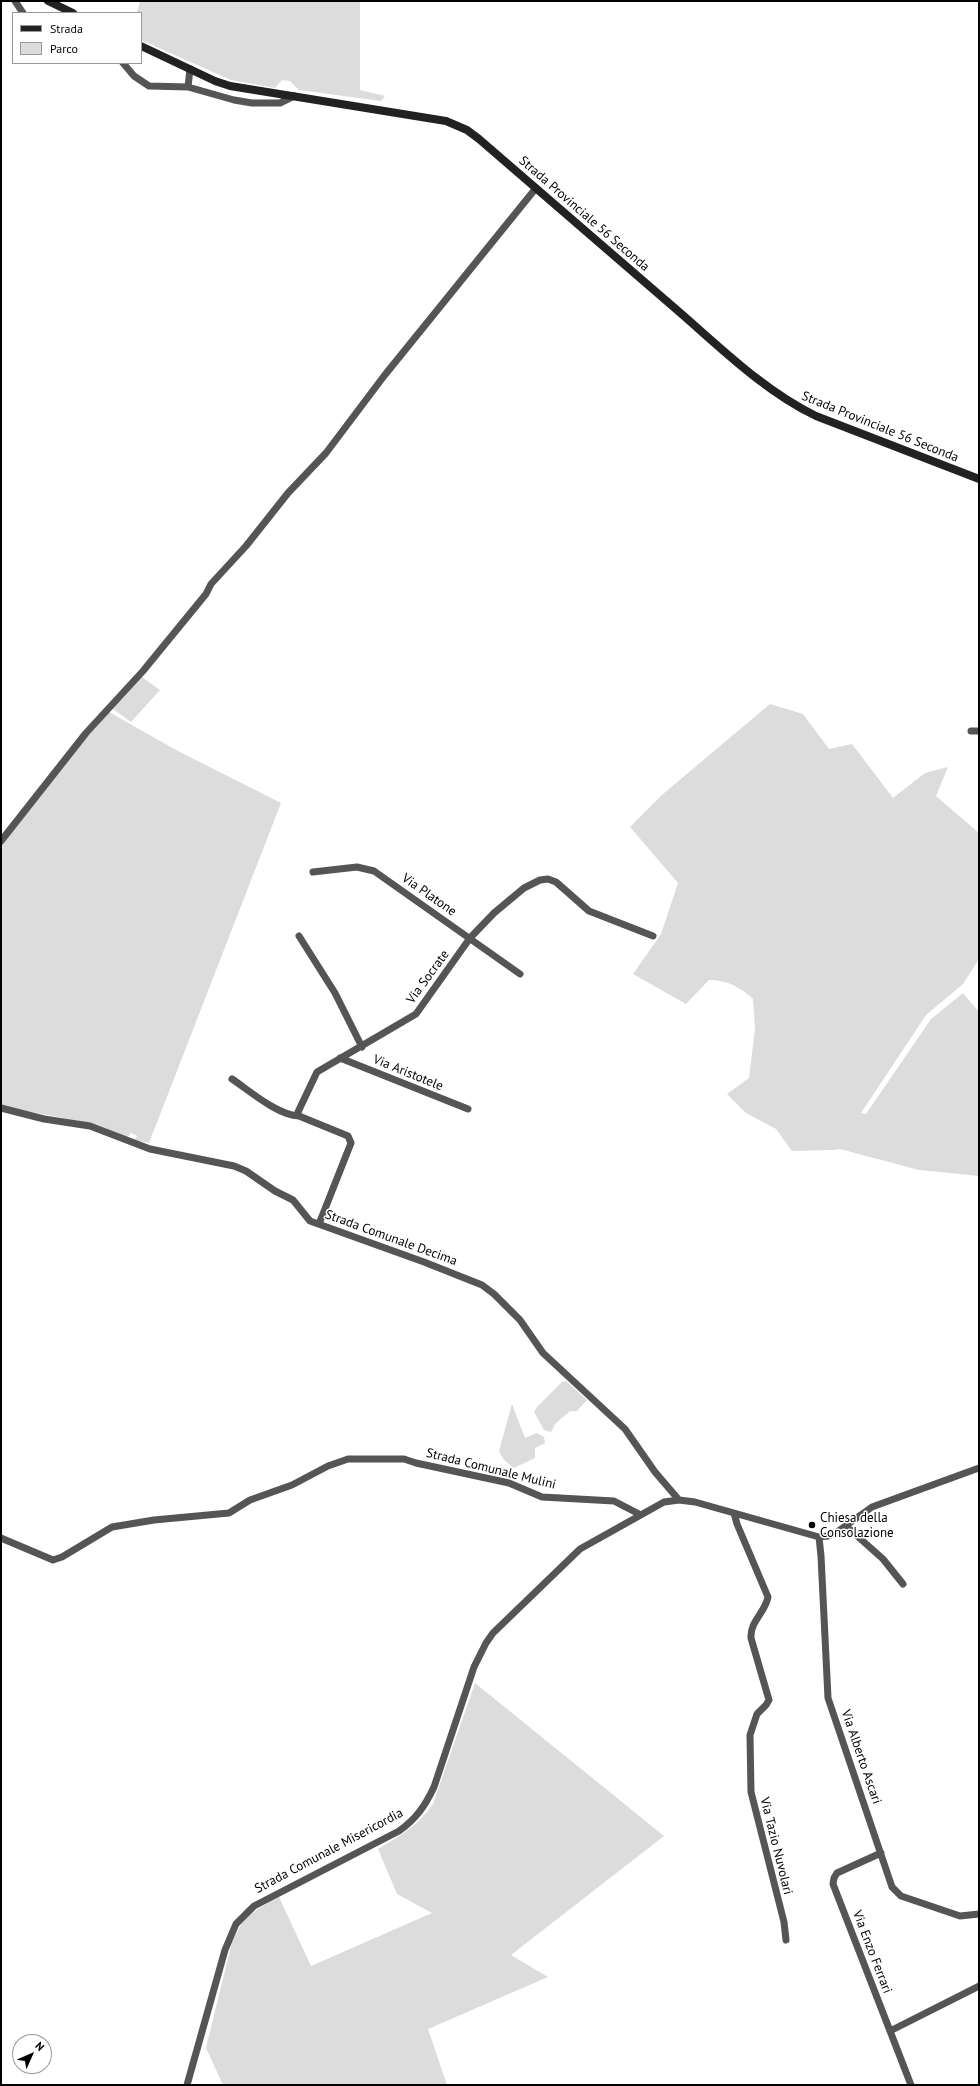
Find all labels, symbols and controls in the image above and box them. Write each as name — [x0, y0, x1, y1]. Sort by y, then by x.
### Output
legend — [12, 12, 142, 64]
text: Strada — [50, 21, 83, 36]
text: Parco — [50, 41, 78, 56]
street label: Strada Provinciale 56 Seconda — [516, 153, 652, 275]
street label: Strada Provinciale 56 Seconda — [799, 388, 961, 466]
street label: Via Platone — [399, 870, 459, 920]
street label: Via Socrate — [403, 947, 453, 1007]
street label: Via Aristotele — [371, 1052, 445, 1094]
street label: Strada Comunale Decima — [323, 1207, 459, 1269]
street label: Strada Comunale Mulini — [424, 1445, 558, 1493]
place label: Chiesa della Consolazione — [820, 1510, 894, 1541]
marker: Chiesa della Consolazione — [807, 1520, 817, 1530]
street label: Via Alberto Ascari — [838, 1708, 884, 1806]
street label: Via Tazio Nuvolari — [756, 1796, 796, 1896]
street label: Strada Comunale Misericordia — [252, 1805, 406, 1897]
street label: Via Enzo Ferrari — [849, 1908, 895, 1996]
north arrow — [12, 2034, 52, 2074]
text: N — [32, 2039, 47, 2054]

